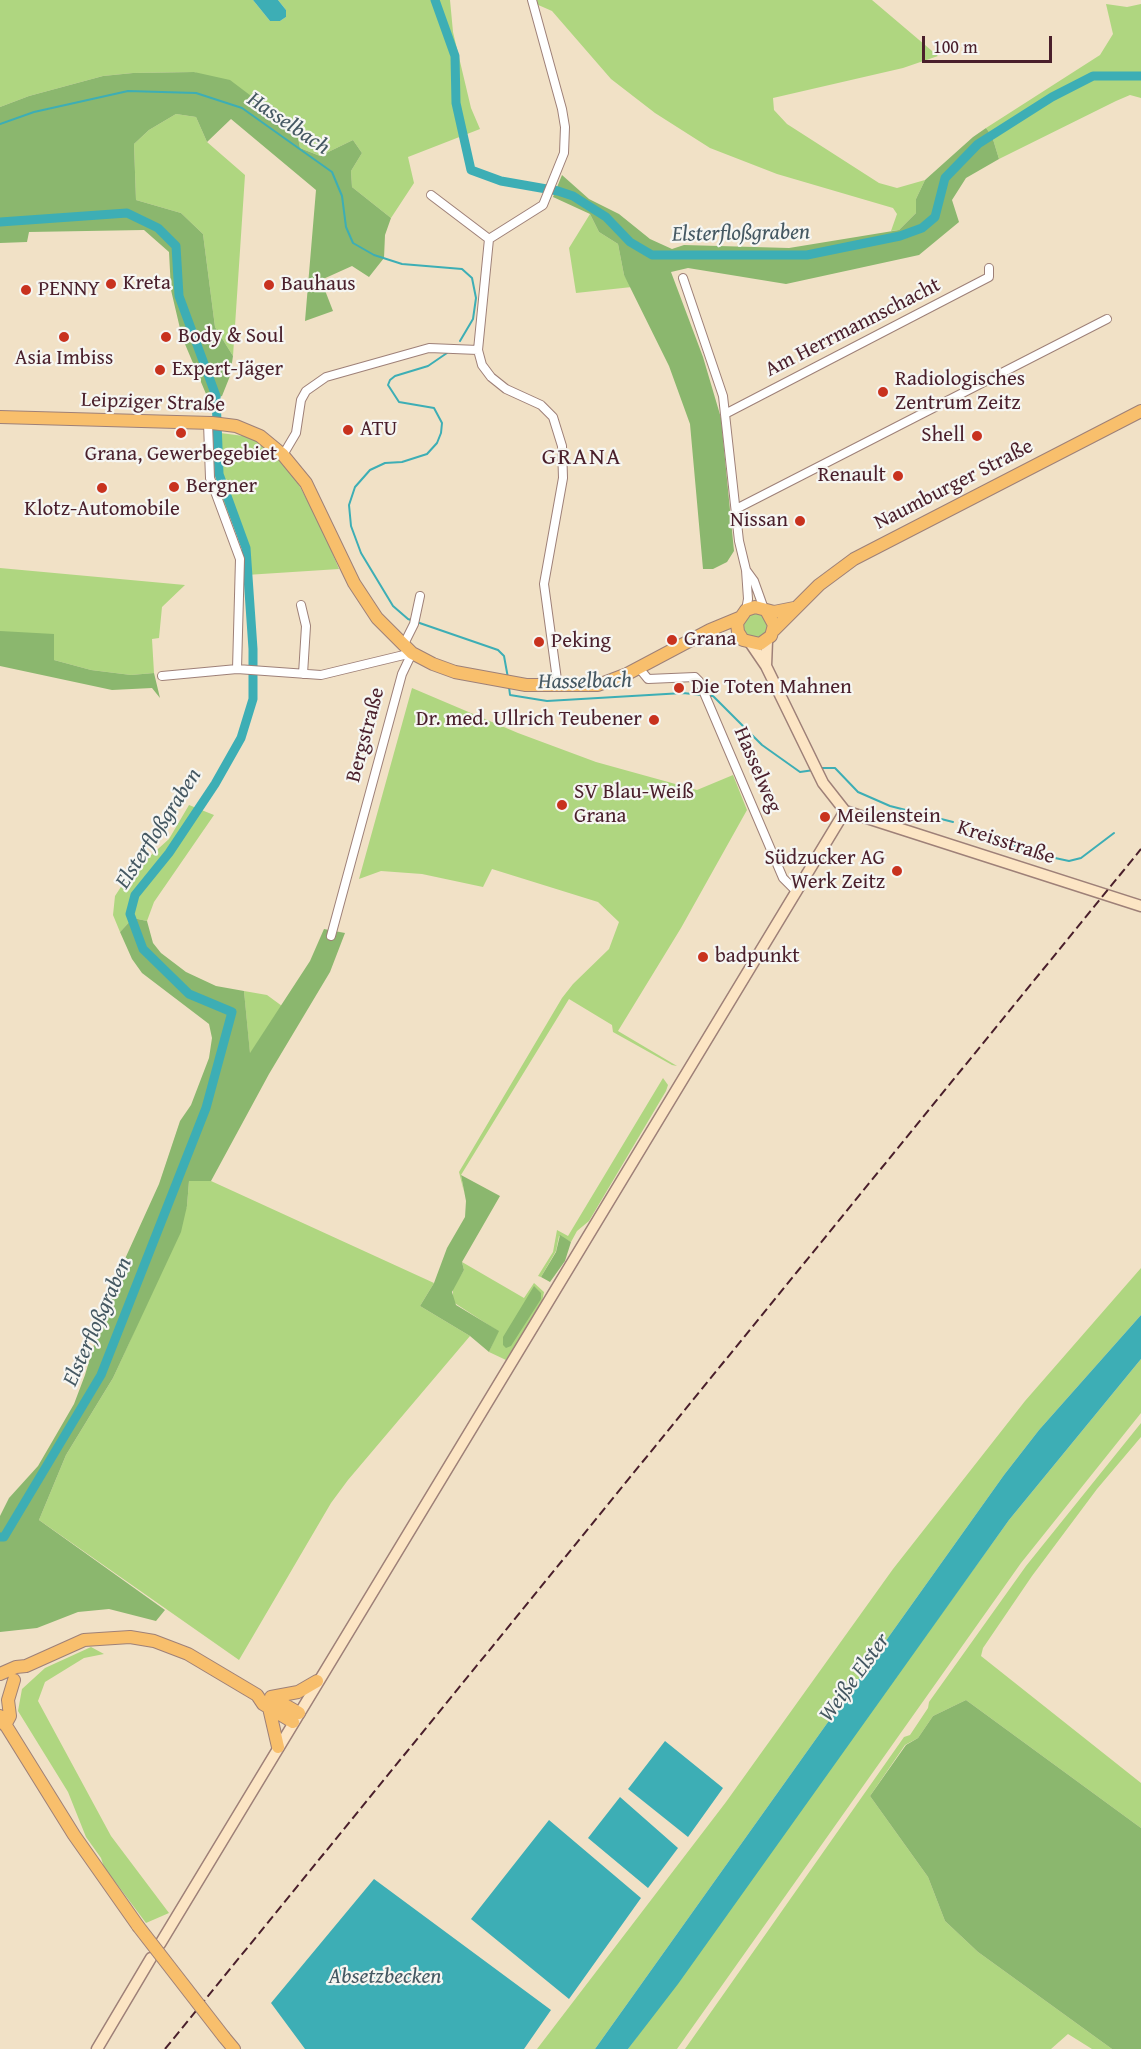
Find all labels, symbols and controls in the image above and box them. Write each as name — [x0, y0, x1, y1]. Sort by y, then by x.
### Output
scale bar — [925, 24, 1056, 62]
text: 100 m — [933, 33, 978, 60]
water label: Hasselbach — [242, 87, 334, 161]
water label: Elsterfloßgraben — [672, 220, 810, 248]
place label: Kreta — [123, 271, 171, 297]
place label: Bauhaus — [281, 272, 356, 298]
street label: Am Herrmannschacht — [761, 273, 945, 383]
place label: PENNY — [38, 277, 100, 303]
marker: Kreta — [104, 277, 118, 291]
marker: Bauhaus — [262, 278, 276, 292]
marker: PENNY — [19, 283, 33, 297]
place label: Body & Soul — [178, 324, 284, 350]
marker: Asia Imbiss — [57, 330, 71, 344]
marker: Body & Soul — [159, 330, 173, 344]
place label: Asia Imbiss — [15, 346, 113, 372]
place label: Expert-Jäger — [172, 357, 283, 383]
marker: Expert-Jäger — [153, 363, 167, 377]
place label: Radiologisches Zentrum Zeitz — [895, 367, 1025, 417]
marker: Radiologisches Zentrum Zeitz — [876, 385, 890, 399]
street label: Leipziger Straße — [81, 388, 225, 418]
place label: ATU — [360, 417, 397, 443]
marker: ATU — [341, 423, 355, 437]
place label: Shell — [921, 423, 965, 449]
marker: Grana, Gewerbegebiet — [174, 426, 188, 440]
marker: Shell — [970, 429, 984, 443]
street label: Naumburger Straße — [870, 434, 1038, 536]
place label: Grana, Gewerbegebiet — [85, 442, 277, 468]
district label: GRANA — [542, 444, 622, 472]
place label: Renault — [818, 463, 886, 489]
marker: Renault — [891, 469, 905, 483]
place label: Bergner — [186, 474, 257, 500]
marker: Bergner — [167, 480, 181, 494]
marker: Klotz-Automobile — [95, 481, 109, 495]
place label: Klotz-Automobile — [24, 497, 180, 523]
place label: Nissan — [730, 508, 788, 534]
marker: Nissan — [793, 514, 807, 528]
place label: Grana — [684, 627, 736, 653]
place label: Peking — [551, 629, 611, 655]
marker: Grana — [665, 633, 679, 647]
marker: Peking — [532, 635, 546, 649]
water label: Hasselbach — [538, 668, 632, 696]
place label: Die Toten Mahnen — [691, 675, 852, 701]
marker: Die Toten Mahnen — [672, 681, 686, 695]
street label: Bergstraße — [341, 685, 391, 785]
place label: Dr. med. Ullrich Teubener — [416, 707, 642, 733]
marker: Dr. med. Ullrich Teubener — [647, 713, 661, 727]
street label: Hasselweg — [728, 723, 786, 817]
water label: Elsterfloßgraben — [110, 764, 208, 894]
place label: SV Blau-Weiß Grana — [574, 780, 694, 830]
marker: SV Blau-Weiß Grana — [555, 798, 569, 812]
place label: Meilenstein — [837, 804, 941, 830]
marker: Meilenstein — [818, 810, 832, 824]
street label: Kreisstraße — [954, 815, 1058, 871]
place label: Südzucker AG Werk Zeitz — [764, 846, 885, 896]
marker: Südzucker AG Werk Zeitz — [890, 864, 904, 878]
place label: badpunkt — [715, 944, 800, 970]
marker: badpunkt — [696, 950, 710, 964]
water label: Elsterfloßgraben — [58, 1253, 138, 1391]
water label: Weiße Elster — [814, 1629, 896, 1727]
water label: Absetzbecken — [329, 1964, 441, 1990]

